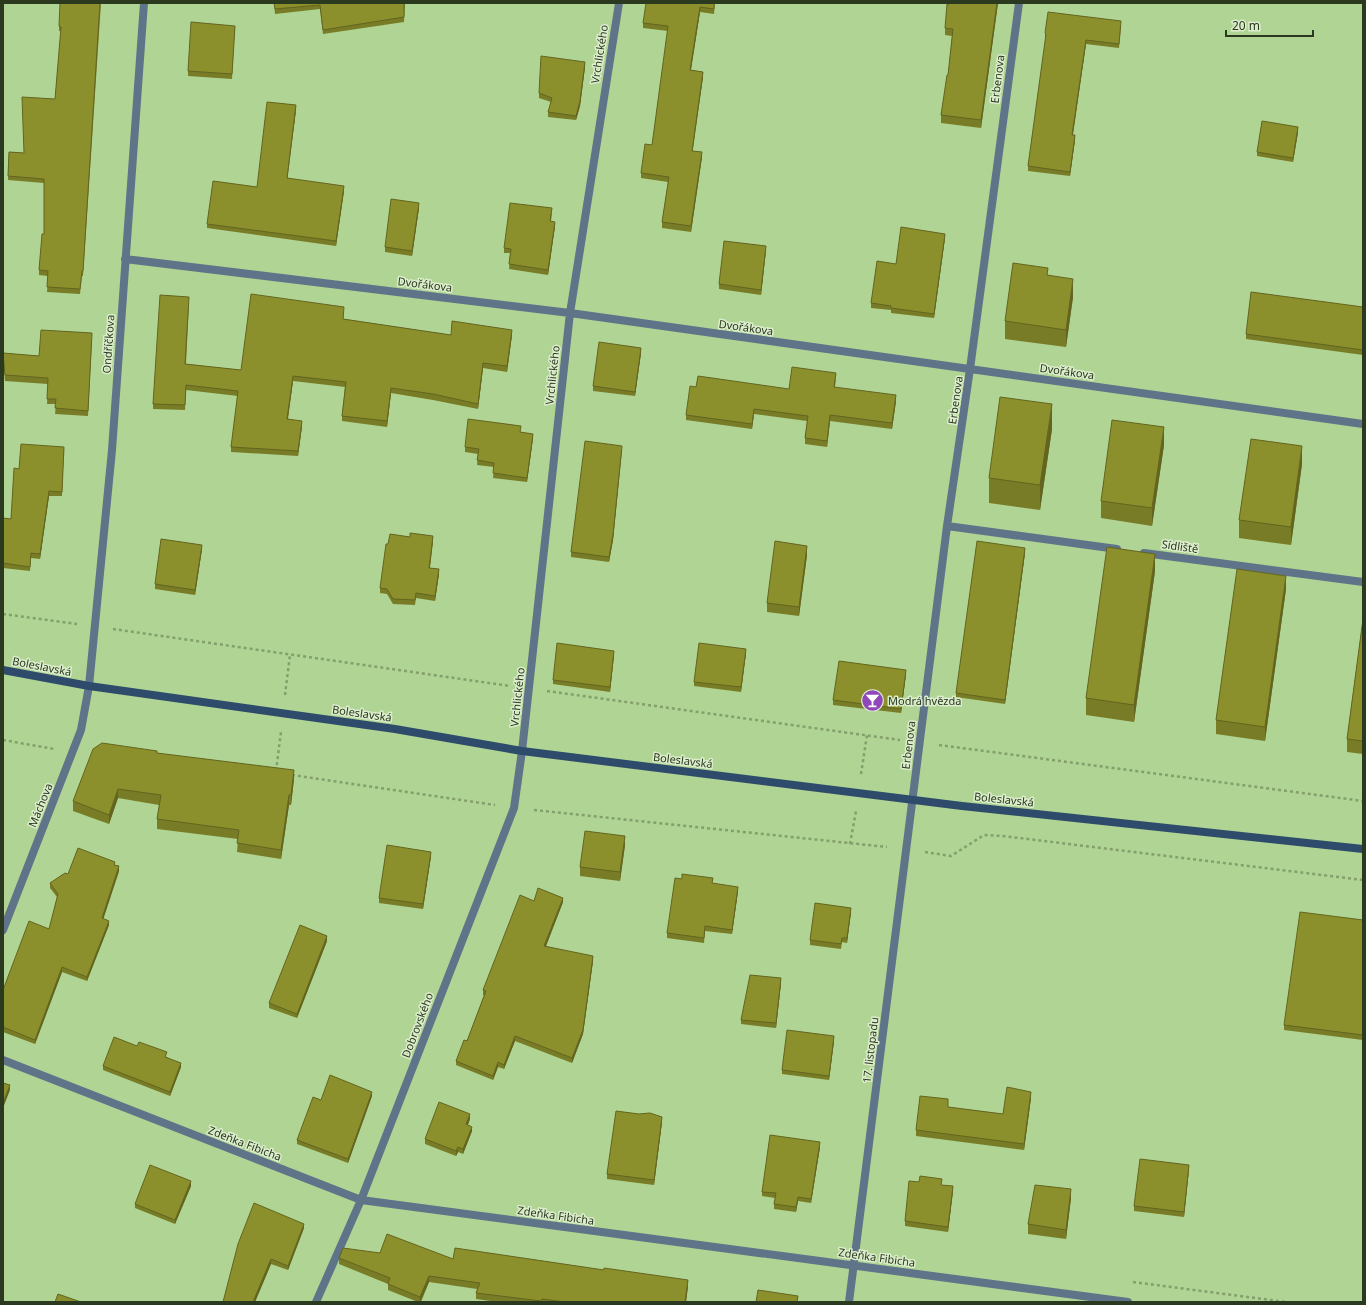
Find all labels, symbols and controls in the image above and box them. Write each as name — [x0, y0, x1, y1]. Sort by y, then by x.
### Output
scale bar — [1226, 12, 1313, 38]
text: 20 m — [1232, 17, 1260, 34]
street label: Vrchlického — [587, 23, 611, 85]
street label: Erbenova — [987, 54, 1007, 104]
street label: Dvořákova — [397, 273, 453, 295]
street label: Ondříčkova — [98, 314, 118, 374]
street label: Dvořákova — [718, 316, 774, 338]
street label: Vrchlického — [541, 344, 563, 405]
street label: Dvořákova — [1039, 360, 1095, 382]
street label: Erbenova — [944, 375, 966, 425]
street label: Sídliště — [1161, 536, 1199, 556]
street label: Boleslavská — [11, 653, 73, 679]
street label: Vrchlického — [506, 666, 528, 727]
bar icon: Modrá hvězda — [859, 687, 885, 713]
place label: Modrá hvězda — [888, 693, 961, 708]
street label: Boleslavská — [331, 701, 393, 725]
street label: Erbenova — [898, 720, 918, 770]
street label: Boleslavská — [652, 749, 714, 771]
street label: Máchova — [24, 781, 56, 829]
street label: Boleslavská — [973, 788, 1035, 810]
street label: Dobrovského — [398, 990, 436, 1060]
street label: 17. listopadu — [859, 1016, 881, 1084]
street label: Zdeňka Fibicha — [206, 1122, 284, 1164]
street label: Zdeňka Fibicha — [517, 1202, 595, 1228]
street label: Zdeňka Fibicha — [838, 1244, 916, 1270]

